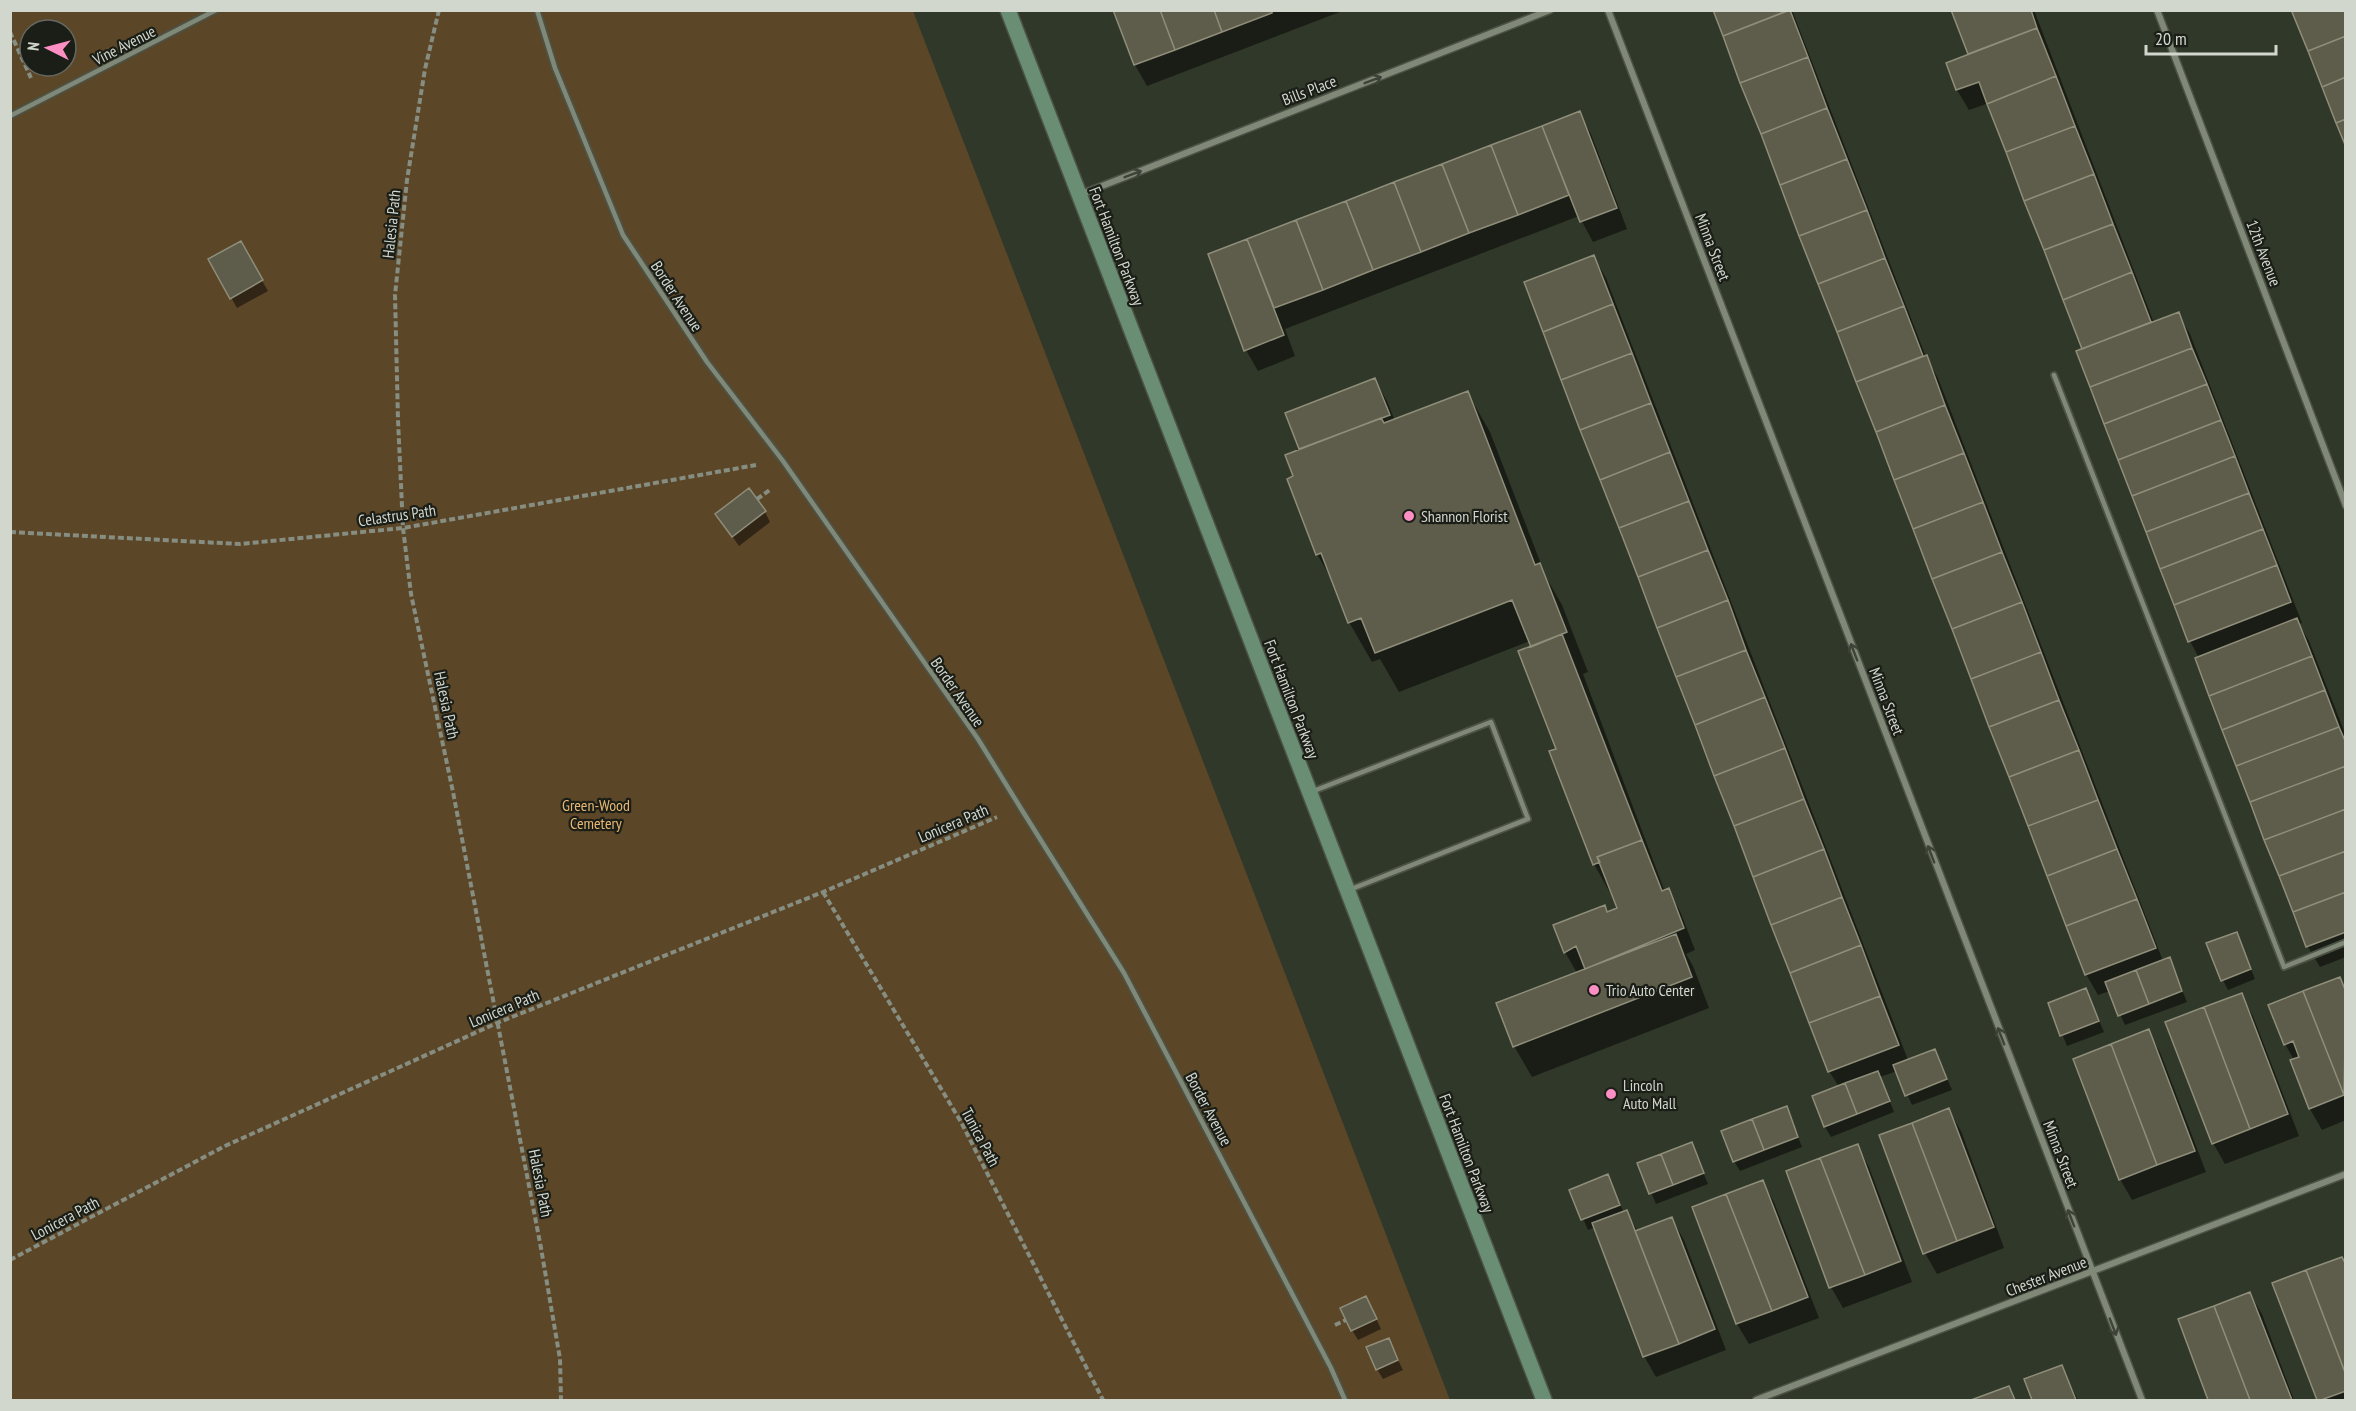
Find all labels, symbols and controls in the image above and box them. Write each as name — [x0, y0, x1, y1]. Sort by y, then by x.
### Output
north arrow — [18, 18, 78, 78]
scale bar — [2146, 18, 2276, 56]
street label: Vine Avenue — [88, 21, 159, 70]
text: 20 m — [2155, 27, 2187, 50]
text: N — [23, 41, 43, 52]
street label: Bills Place — [1279, 71, 1339, 109]
one-way arrow — [1364, 73, 1382, 84]
one-way arrow — [1123, 167, 1142, 178]
street label: Fort Hamilton Parkway — [1085, 184, 1149, 308]
street label: Halesia Path — [377, 189, 405, 259]
street label: Minna Street — [1691, 210, 1735, 284]
street label: 12th Avenue — [2242, 217, 2286, 289]
street label: Border Avenue — [647, 257, 707, 335]
street label: Celastrus Path — [357, 500, 437, 530]
place label: Shannon Florist — [1421, 506, 1508, 526]
marker: Shannon Florist — [1402, 509, 1416, 523]
street label: Fort Hamilton Parkway — [1260, 637, 1324, 761]
one-way arrow — [1848, 643, 1859, 662]
street label: Border Avenue — [927, 653, 989, 731]
street label: Minna Street — [1865, 664, 1909, 738]
street label: Halesia Path — [430, 669, 464, 741]
park label: Green-Wood Cemetery — [562, 795, 630, 833]
street label: Lonicera Path — [915, 799, 991, 847]
one-way arrow — [1925, 845, 1936, 864]
place label: Trio Auto Center — [1606, 980, 1695, 1000]
marker: Trio Auto Center — [1587, 983, 1601, 997]
street label: Lonicera Path — [466, 984, 542, 1032]
one-way arrow — [1995, 1027, 2006, 1046]
street label: Border Avenue — [1181, 1069, 1237, 1149]
place label: Lincoln Auto Mall — [1623, 1075, 1676, 1113]
marker: Lincoln Auto Mall — [1604, 1087, 1618, 1101]
street label: Fort Hamilton Parkway — [1435, 1091, 1499, 1215]
street label: Tunica Path — [957, 1104, 1005, 1170]
street label: Minna Street — [2039, 1117, 2083, 1191]
street label: Halesia Path — [525, 1147, 557, 1219]
street label: Lonicera Path — [28, 1192, 102, 1244]
one-way arrow — [2065, 1209, 2076, 1228]
street label: Chester Avenue — [2003, 1251, 2089, 1301]
one-way arrow — [2108, 1317, 2119, 1336]

